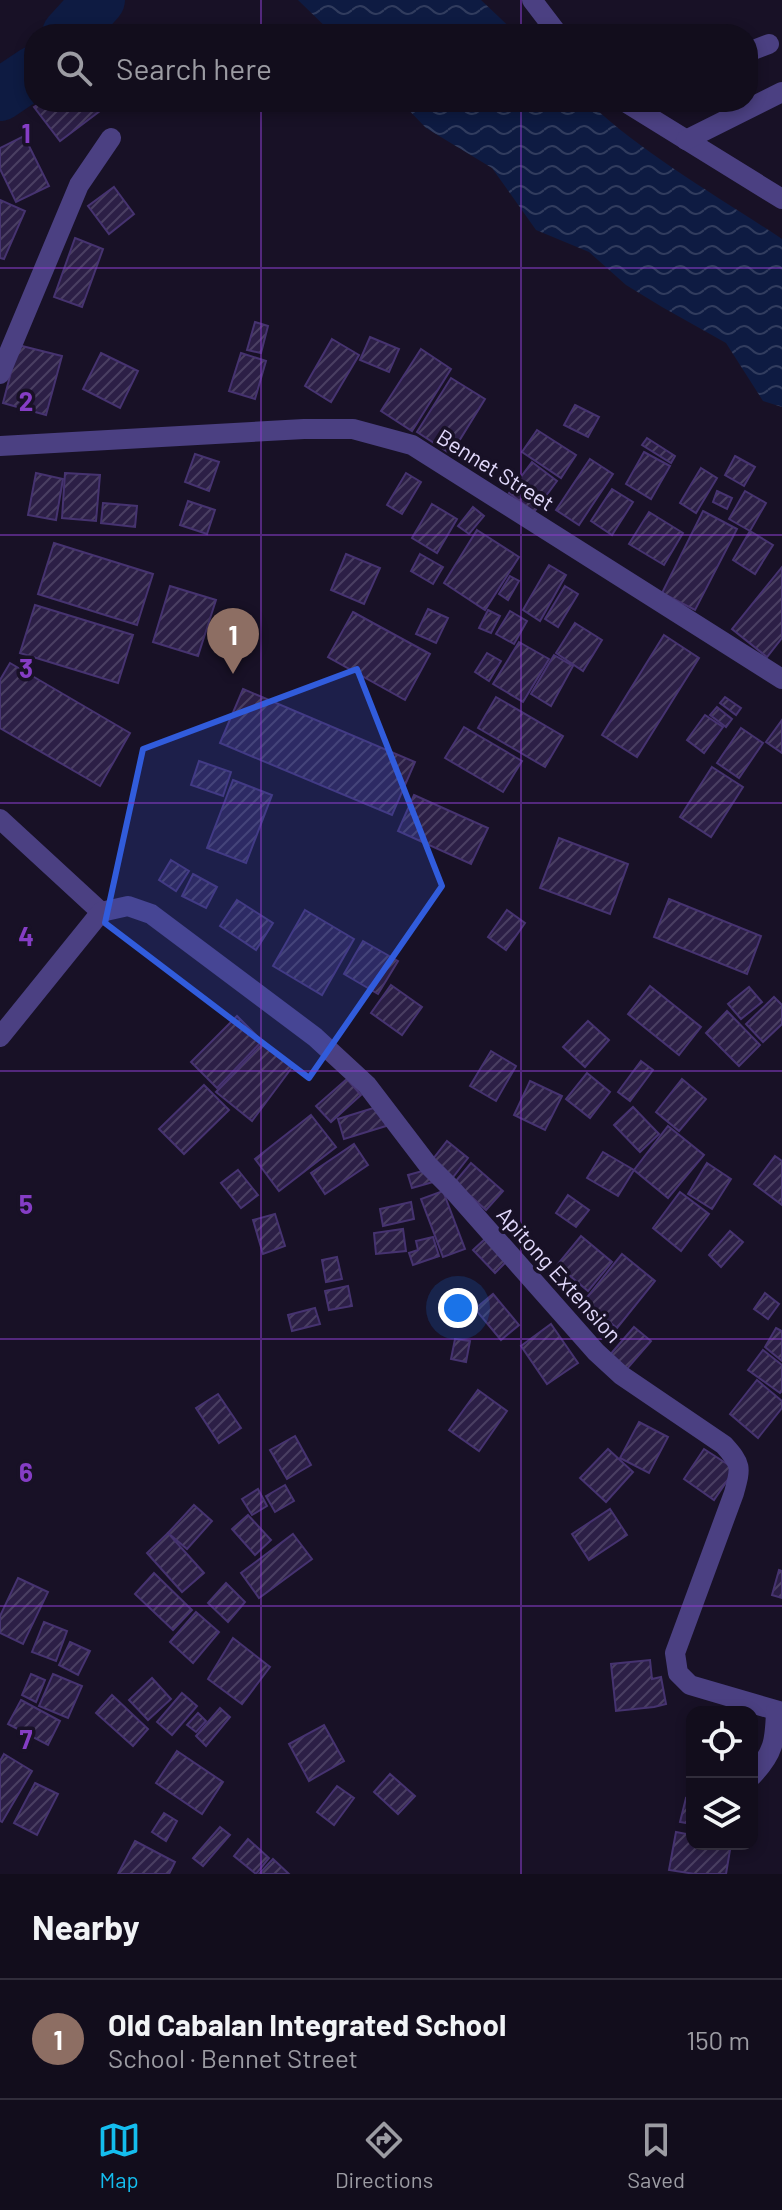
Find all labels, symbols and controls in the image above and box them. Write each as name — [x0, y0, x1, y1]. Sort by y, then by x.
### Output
search box — [24, 24, 758, 112]
icon: search — [52, 46, 96, 90]
text: Search here — [116, 50, 272, 86]
text: 1 — [21, 117, 31, 148]
text: 2 — [19, 385, 33, 416]
street label: Bennet Street — [433, 423, 559, 515]
pin: 1 — [207, 608, 259, 674]
text: 3 — [19, 652, 33, 683]
text: 4 — [18, 920, 34, 951]
text: 5 — [19, 1188, 33, 1219]
street label: Apitong Extension — [492, 1201, 628, 1347]
your location — [438, 1288, 478, 1328]
text: 6 — [19, 1456, 33, 1487]
map controls — [686, 1706, 758, 1850]
button: locate — [686, 1706, 758, 1778]
text: 7 — [20, 1723, 33, 1754]
button: layers — [686, 1778, 758, 1850]
text: Nearby — [32, 1906, 140, 1947]
text: Old Cabalan Integrated School — [108, 2006, 506, 2042]
text: 1 — [53, 2024, 63, 2055]
text: 150 m — [686, 2024, 750, 2055]
text: School · Bennet Street — [108, 2042, 358, 2073]
tab: Map — [97, 2118, 141, 2192]
tab: Directions — [335, 2118, 433, 2192]
tab: Saved — [627, 2118, 685, 2192]

